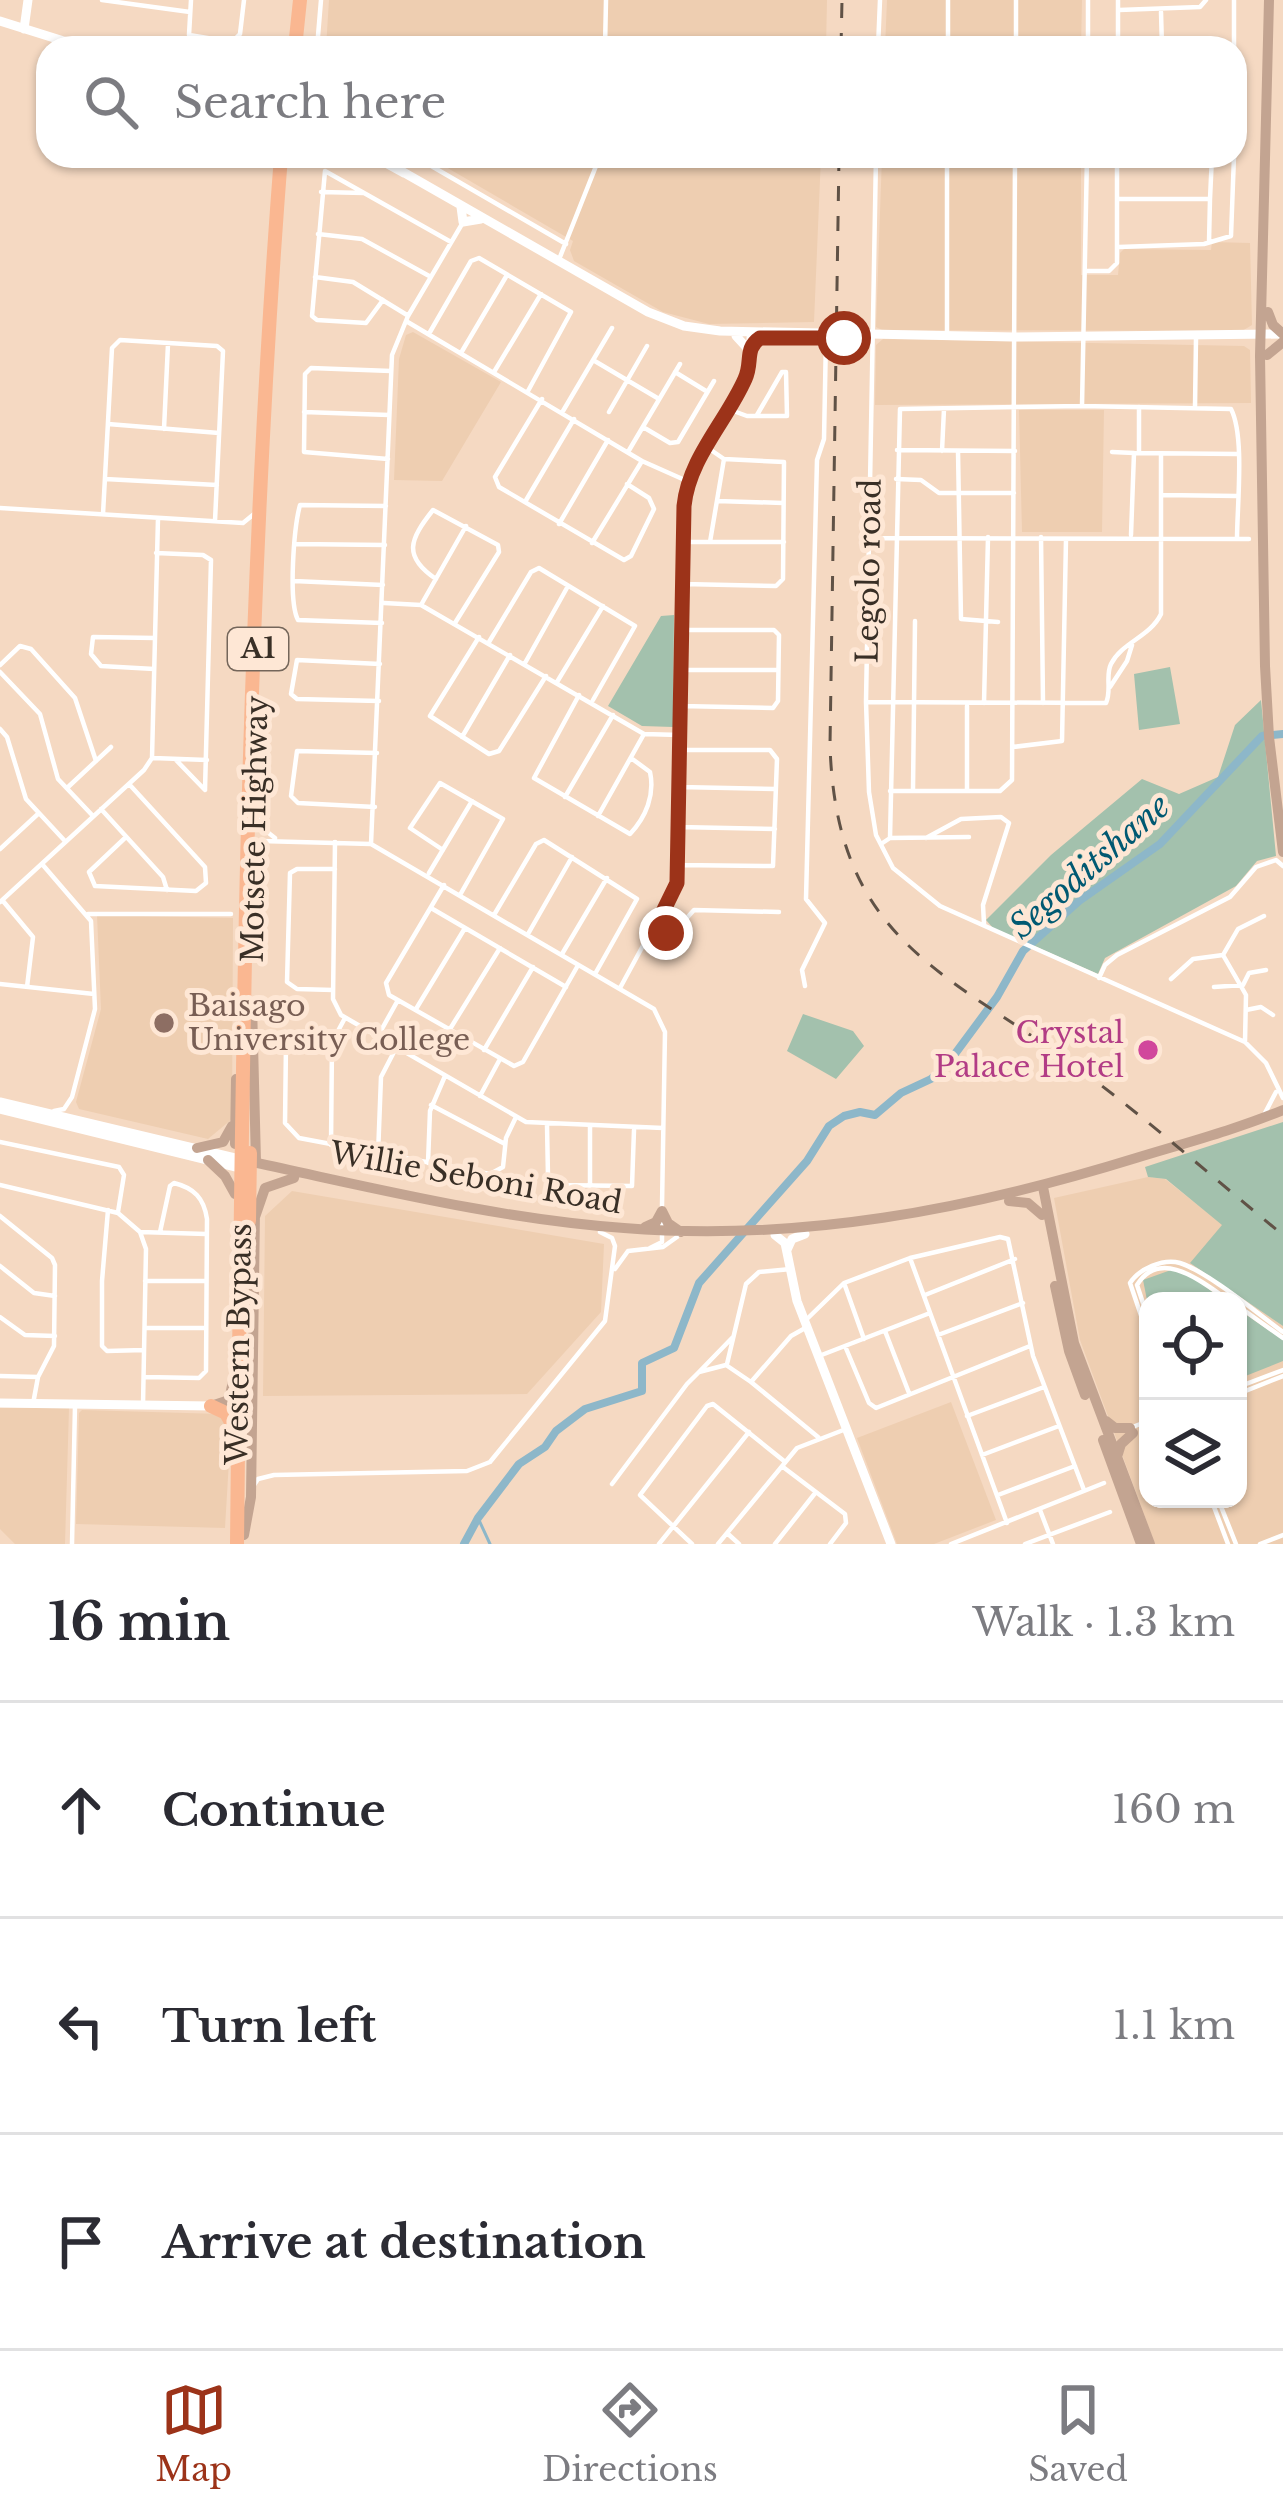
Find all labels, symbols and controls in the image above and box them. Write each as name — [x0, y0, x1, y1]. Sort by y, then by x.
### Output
search box — [36, 36, 1247, 168]
icon: search — [78, 69, 144, 135]
text: Search here — [174, 74, 446, 130]
route start — [817, 311, 871, 365]
street label: Legolo road — [848, 478, 889, 664]
road number: A1 — [228, 628, 288, 670]
street label: Motsete Highway — [234, 695, 275, 963]
water label: Segoditshane — [1001, 786, 1178, 947]
route end — [639, 906, 693, 960]
place label: Baisago University College — [188, 987, 470, 1058]
marker: Baisago University College — [151, 1010, 177, 1036]
place label: Crystal Palace Hotel — [934, 1014, 1124, 1085]
marker: Crystal Palace Hotel — [1135, 1037, 1161, 1063]
street label: Willie Seboni Road — [326, 1133, 625, 1221]
street label: Western Bypass — [218, 1223, 259, 1466]
map controls — [1139, 1292, 1247, 1508]
button: locate — [1139, 1292, 1247, 1400]
button: layers — [1139, 1400, 1247, 1508]
text: 16 min — [48, 1591, 230, 1654]
text: Walk · 1.3 km — [972, 1598, 1235, 1647]
icon: ahead — [48, 1777, 114, 1843]
text: Continue — [162, 1782, 386, 1838]
text: 160 m — [1112, 1785, 1235, 1834]
icon: left — [48, 1993, 114, 2059]
text: Turn left — [162, 1998, 376, 2054]
text: 1.1 km — [1113, 2001, 1235, 2050]
icon: arrive — [48, 2209, 114, 2275]
text: Arrive at destination — [162, 2214, 646, 2270]
tab: Map — [155, 2377, 232, 2490]
tab: Directions — [542, 2377, 718, 2490]
tab: Saved — [1028, 2377, 1128, 2490]

